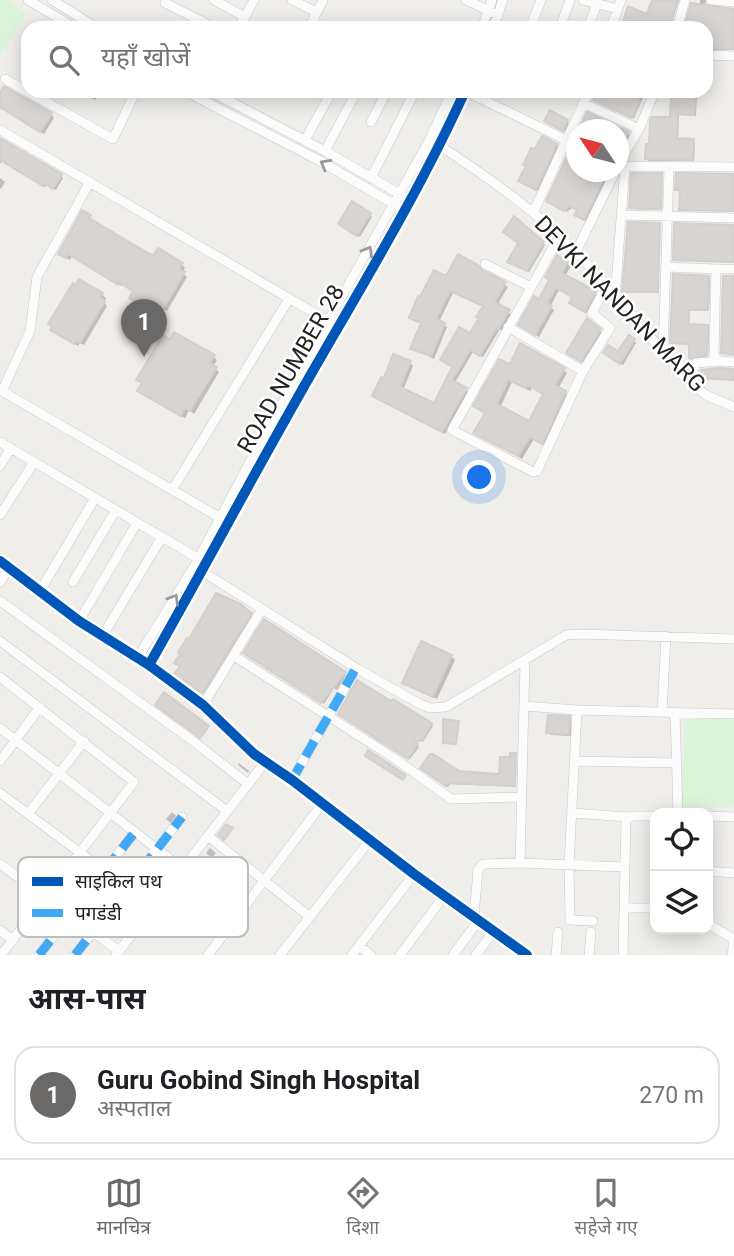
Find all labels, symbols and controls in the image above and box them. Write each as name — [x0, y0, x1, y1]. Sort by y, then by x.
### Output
search box — [21, 21, 713, 98]
icon: search — [45, 41, 83, 79]
text: यहाँ खोजें — [101, 42, 190, 72]
north arrow — [566, 119, 629, 182]
one-way arrow — [319, 159, 332, 172]
street label: DEVKI NANDAN MARG — [529, 210, 711, 398]
one-way arrow — [360, 245, 373, 258]
street label: ROAD NUMBER 28 — [232, 280, 350, 458]
pin: 1 — [121, 299, 167, 357]
your location — [462, 460, 496, 494]
one-way arrow — [166, 594, 179, 607]
map controls — [650, 808, 713, 934]
button: locate — [650, 808, 713, 871]
legend — [18, 857, 248, 937]
text: साइकिल पथ — [75, 870, 163, 893]
button: layers — [650, 871, 713, 934]
text: पगडंडी — [75, 902, 123, 925]
text: आस-पास — [28, 981, 146, 1016]
text: Guru Gobind Singh Hospital — [97, 1065, 420, 1095]
text: 1 — [46, 1082, 60, 1109]
text: 270 m — [639, 1082, 704, 1109]
text: अस्पताल — [97, 1095, 171, 1122]
tab: मानचित्र — [96, 1174, 151, 1242]
tab: दिशा — [344, 1174, 382, 1242]
tab: सहेजे गए — [575, 1174, 638, 1242]

